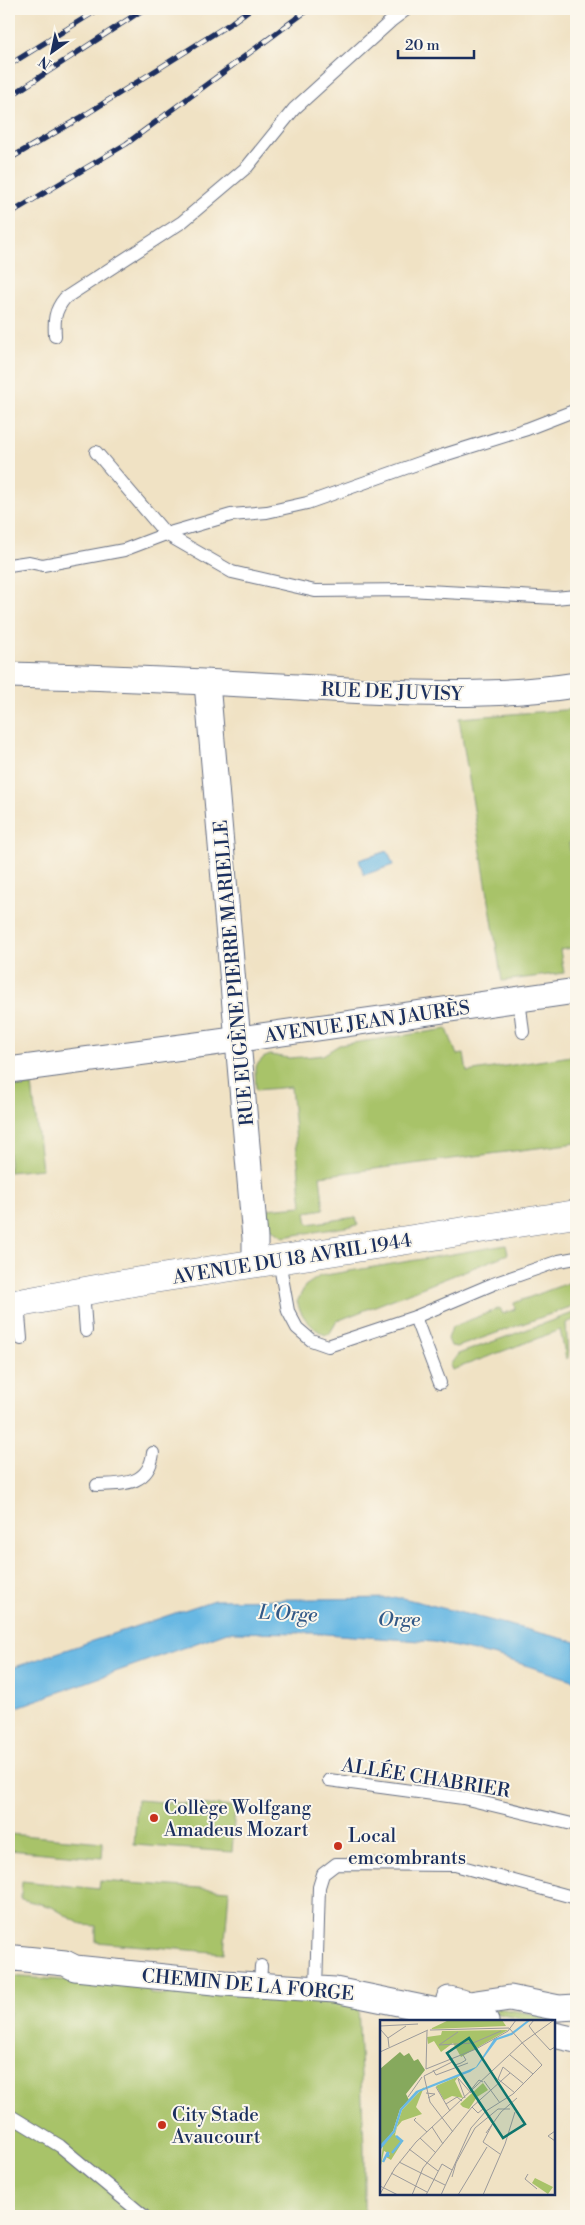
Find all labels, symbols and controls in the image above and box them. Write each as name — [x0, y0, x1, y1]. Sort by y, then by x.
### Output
north arrow — [28, 28, 78, 78]
scale bar — [398, 28, 474, 60]
text: 20 m — [405, 36, 440, 55]
text: N — [36, 51, 55, 73]
street label: RUE DE JUVISY — [321, 678, 465, 707]
street label: RUE EUGÈNE PIERRE MARIELLE — [208, 819, 259, 1127]
street label: AVENUE JEAN JAURÈS — [262, 995, 471, 1048]
street label: AVENUE DU 18 AVRIL 1944 — [170, 1228, 413, 1290]
water label: L'Orge — [257, 1600, 319, 1629]
water label: Orge — [378, 1608, 421, 1633]
street label: ALLÉE CHABRIER — [339, 1752, 513, 1803]
place label: Collège Wolfgang Amadeus Mozart — [163, 1796, 312, 1842]
marker: Collège Wolfgang Amadeus Mozart — [148, 1812, 160, 1824]
place label: Local emcombrants — [348, 1824, 466, 1870]
marker: Local emcombrants — [332, 1840, 344, 1852]
street label: CHEMIN DE LA FORGE — [141, 1964, 355, 2006]
inset map — [380, 2020, 555, 2195]
place label: City Stade Avaucourt — [171, 2103, 261, 2149]
marker: City Stade Avaucourt — [156, 2119, 168, 2131]

